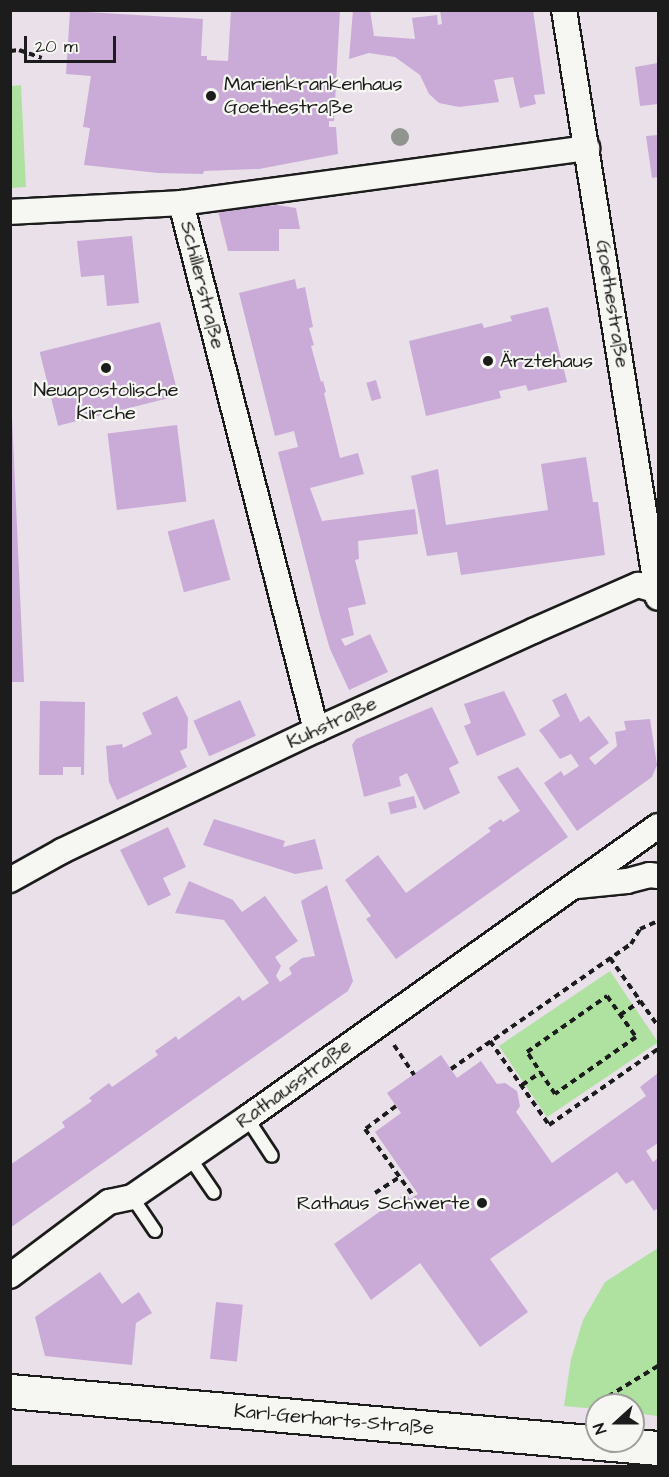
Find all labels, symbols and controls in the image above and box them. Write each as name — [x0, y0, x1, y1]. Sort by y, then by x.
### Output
scale bar — [27, 24, 118, 62]
text: 20 m — [35, 34, 78, 59]
place label: Marienkrankenhaus Goethestraße — [224, 72, 402, 119]
marker: Marienkrankenhaus Goethestraße — [202, 87, 220, 105]
street label: Schillerstraße — [175, 219, 229, 351]
street label: Goethestraße — [590, 238, 634, 370]
place label: Ärztehaus — [500, 349, 593, 373]
marker: Ärztehaus — [481, 354, 495, 368]
marker: Neuapostolische Kirche — [99, 361, 113, 375]
place label: Neuapostolische Kirche — [33, 378, 179, 425]
street label: Kuhstraße — [283, 692, 381, 754]
street label: Rathausstraße — [231, 1034, 357, 1134]
place label: Rathaus Schwerte — [297, 1191, 470, 1215]
marker: Rathaus Schwerte — [475, 1196, 489, 1210]
north arrow — [585, 1393, 645, 1453]
street label: Karl-Gerharts-Straße — [233, 1399, 435, 1441]
text: N — [588, 1420, 612, 1437]

